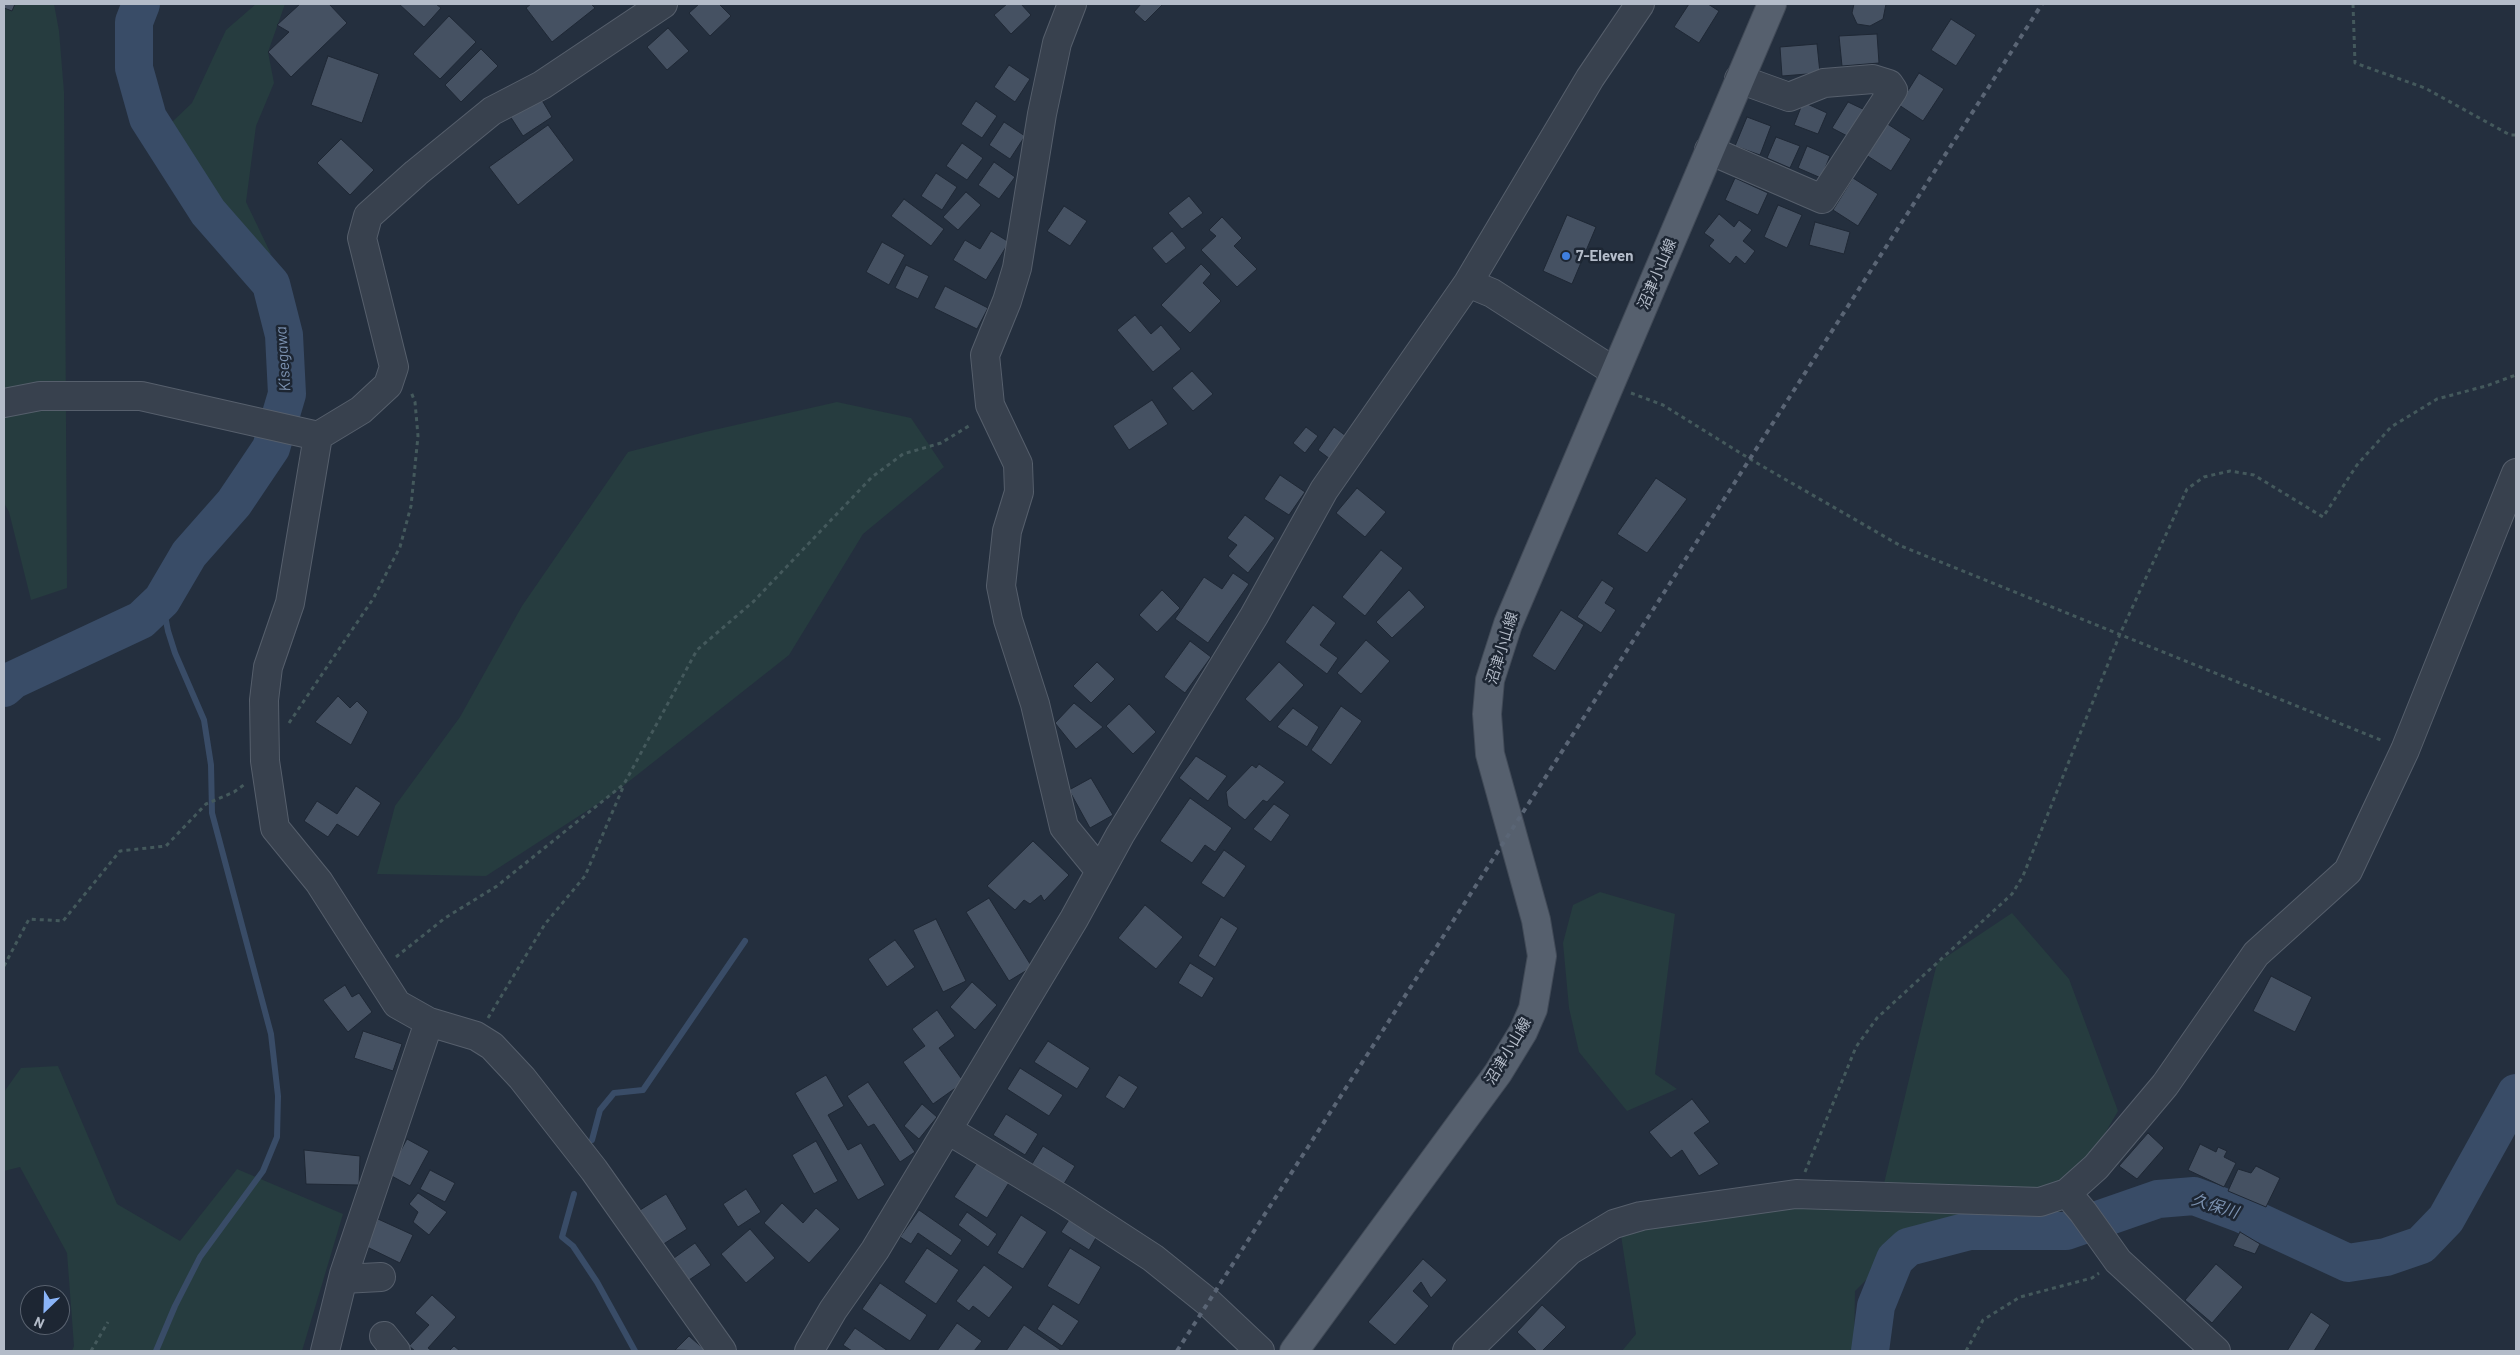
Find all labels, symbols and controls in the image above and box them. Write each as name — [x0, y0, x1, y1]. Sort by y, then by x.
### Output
street label: 沼津小山線 — [1634, 236, 1680, 312]
place label: 7-Eleven — [1576, 247, 1633, 265]
marker: 7-Eleven — [1560, 250, 1572, 262]
water label: Kisegawa — [271, 326, 295, 392]
street label: 沼津小山線 — [1482, 610, 1522, 686]
street label: 沼津小山線 — [1481, 1014, 1535, 1088]
water label: 久保川 — [2189, 1190, 2241, 1222]
north arrow — [20, 1285, 70, 1335]
text: N — [31, 1314, 47, 1333]

